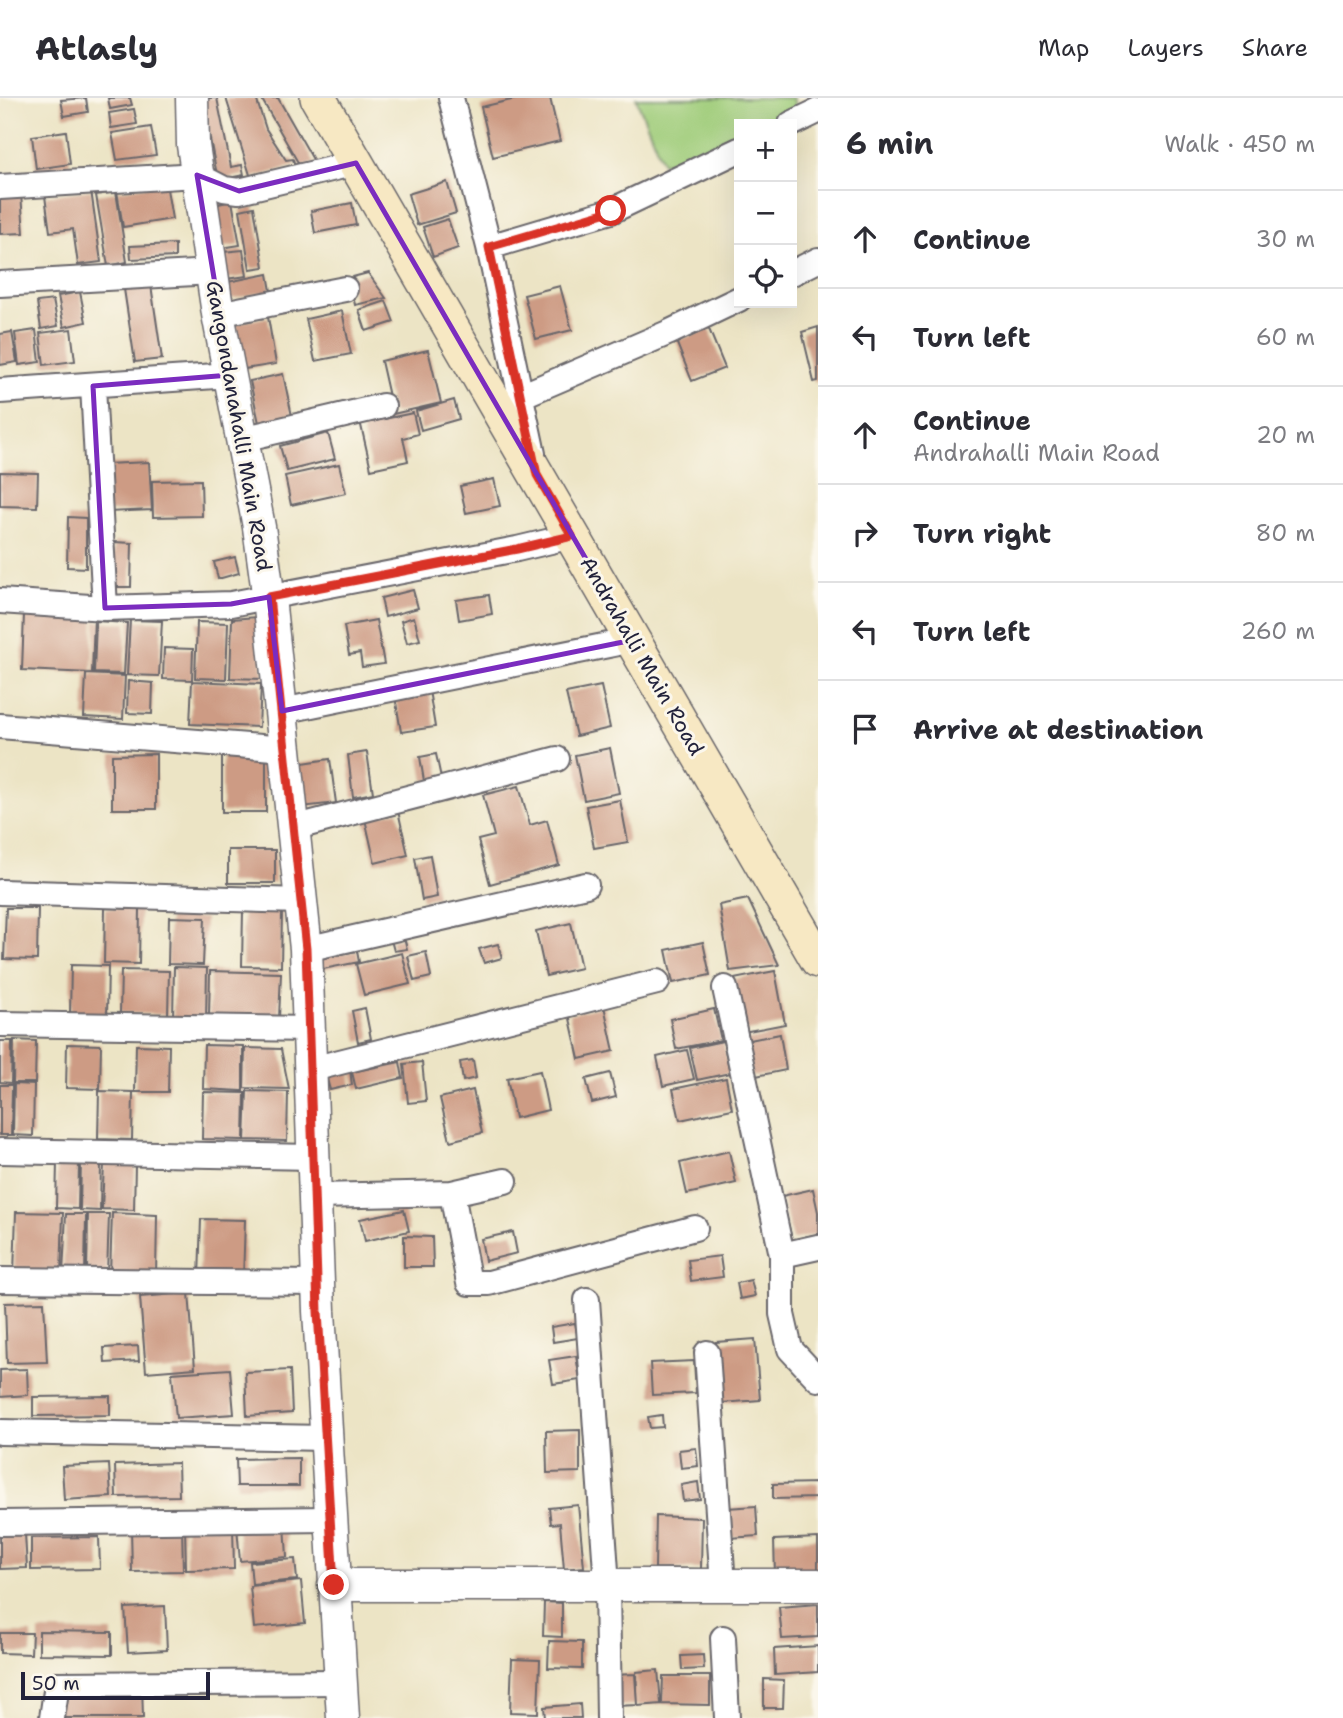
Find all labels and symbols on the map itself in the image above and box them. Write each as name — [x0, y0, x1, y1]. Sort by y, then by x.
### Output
route start — [595, 195, 626, 226]
street label: Gangondanahalli Main Road — [200, 278, 278, 574]
street label: Andrahalli Main Road — [574, 551, 710, 761]
route end — [318, 1569, 349, 1600]
scale bar — [21, 1669, 210, 1701]

